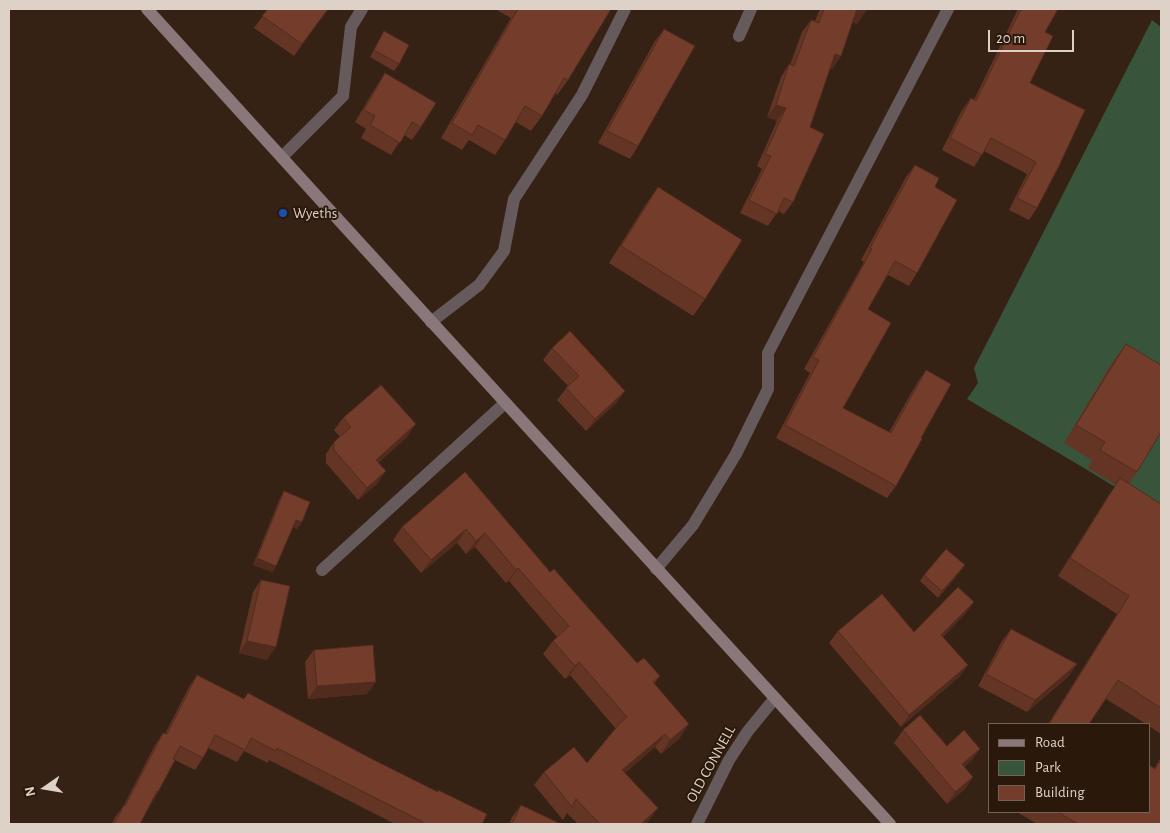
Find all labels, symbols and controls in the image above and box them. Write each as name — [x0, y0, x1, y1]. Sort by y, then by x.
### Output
scale bar — [990, 20, 1076, 52]
text: 20 m — [996, 31, 1025, 46]
place label: Wyeths — [293, 204, 337, 222]
marker: Wyeths — [277, 207, 289, 219]
street label: OLD CONNELL — [682, 722, 740, 806]
legend — [988, 723, 1150, 813]
text: Road — [1035, 735, 1065, 750]
text: Park — [1035, 760, 1061, 775]
north arrow — [20, 763, 70, 813]
text: N — [22, 785, 38, 798]
text: Building — [1035, 785, 1085, 800]

